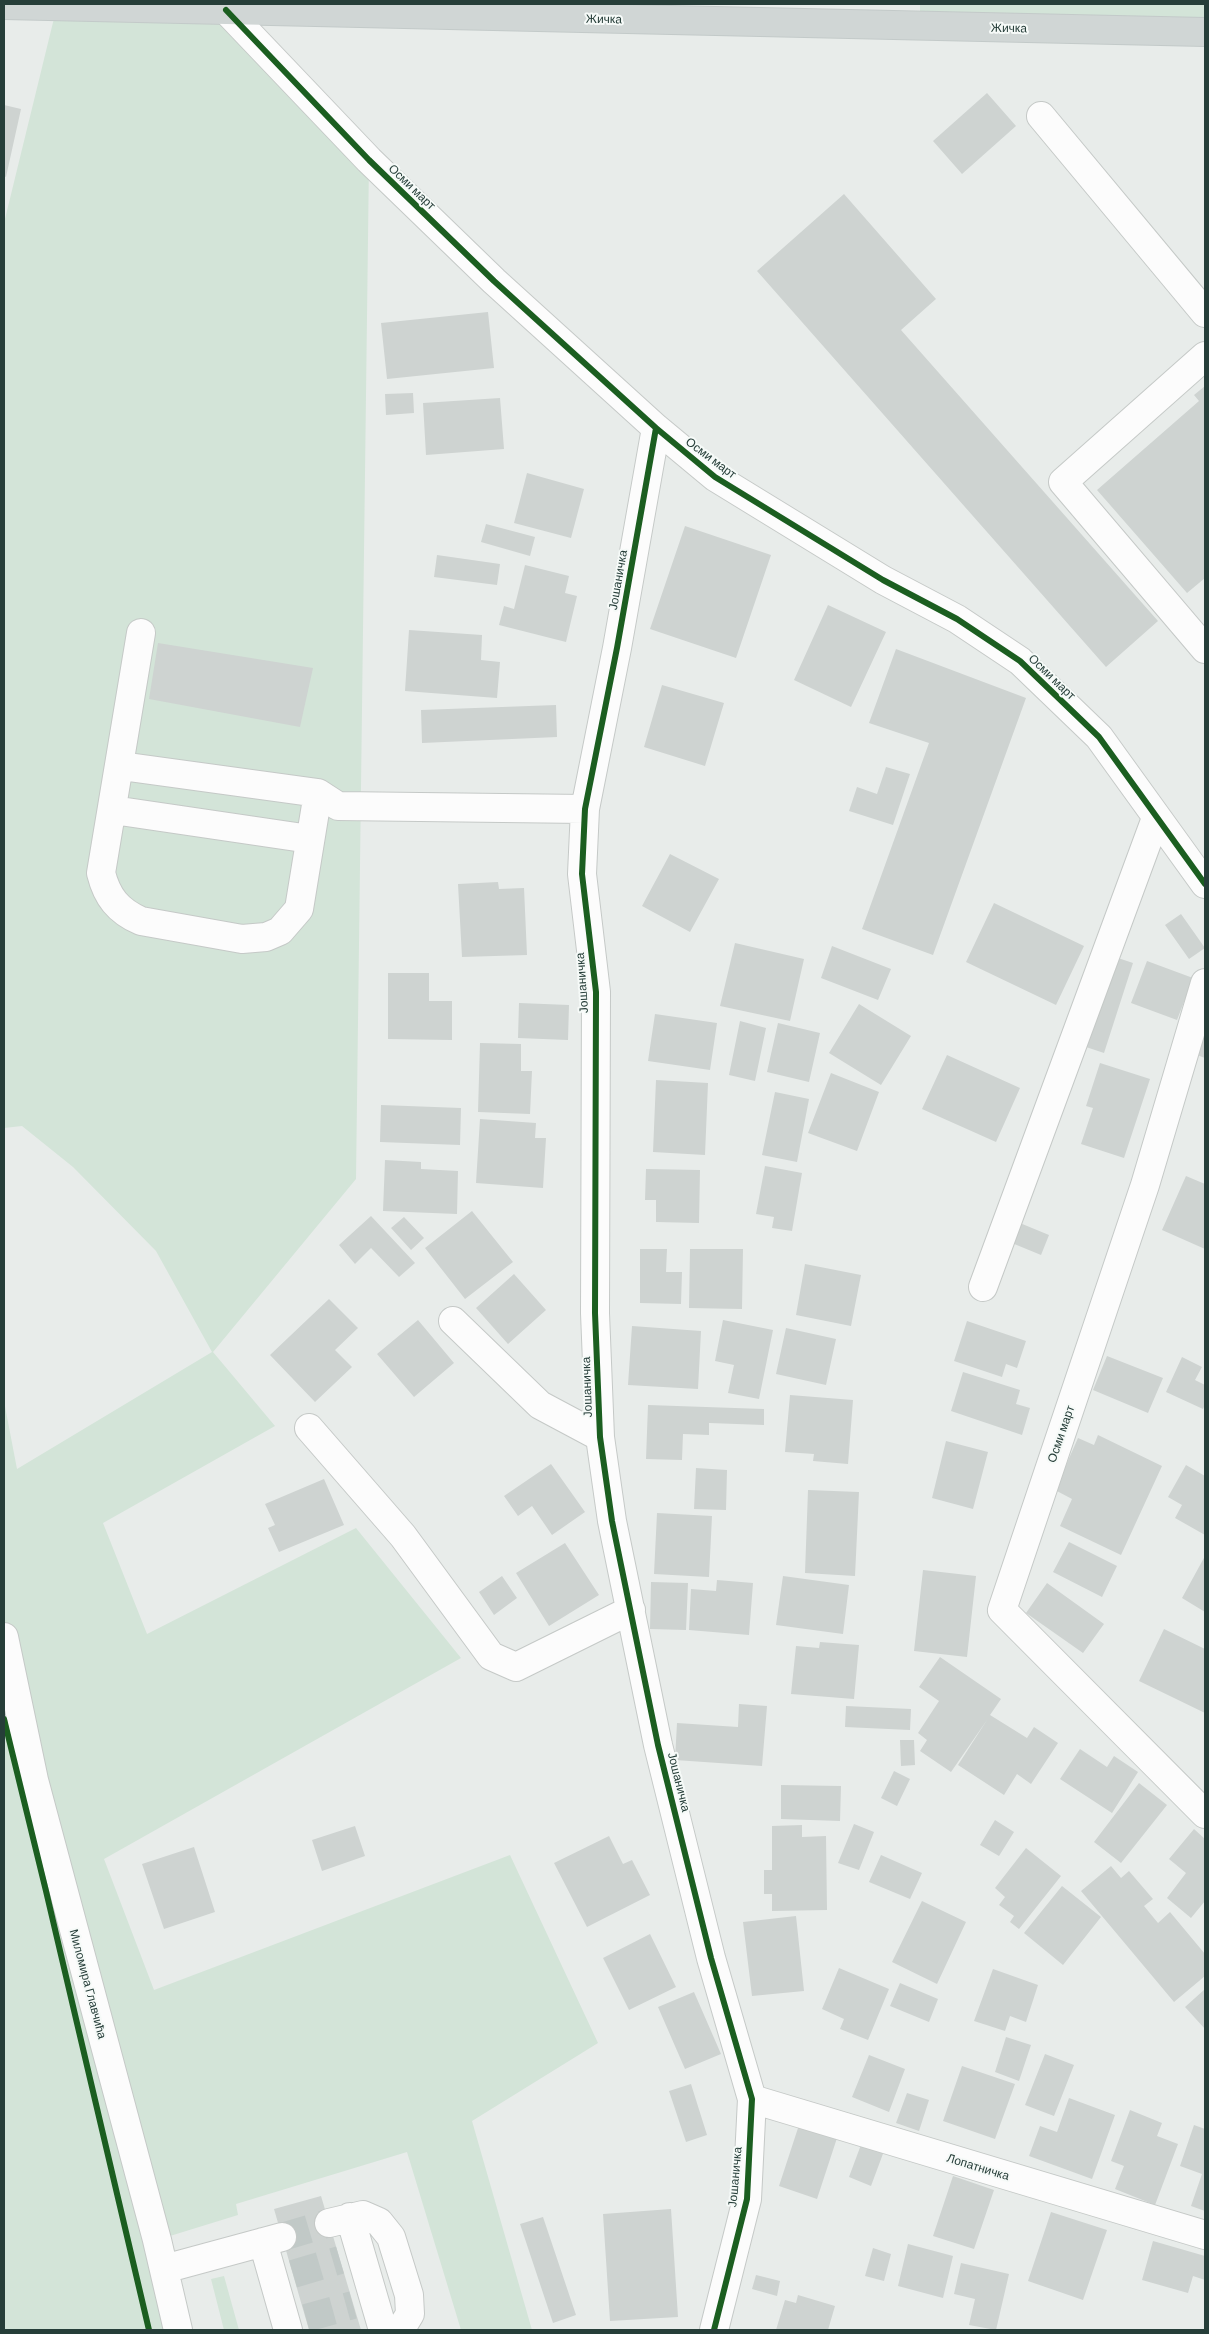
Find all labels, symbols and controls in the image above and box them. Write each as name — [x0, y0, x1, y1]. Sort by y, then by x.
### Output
street label: Жичка — [586, 11, 622, 27]
street label: Жичка — [991, 20, 1027, 36]
street label: Осми март — [386, 161, 438, 213]
street label: Осми март — [683, 434, 739, 482]
street label: Јошаничка — [606, 549, 630, 611]
street label: Осми март — [1026, 651, 1078, 703]
street label: Јошаничка — [573, 952, 591, 1014]
street label: Јошаничка — [579, 1356, 595, 1418]
street label: Осми март — [1045, 1404, 1077, 1464]
street label: Јошаничка — [665, 1751, 693, 1813]
street label: Миломира Главчића — [66, 1928, 110, 2040]
street label: Јошаничка — [725, 2146, 745, 2208]
street label: Лопатничка — [945, 2151, 1011, 2183]

